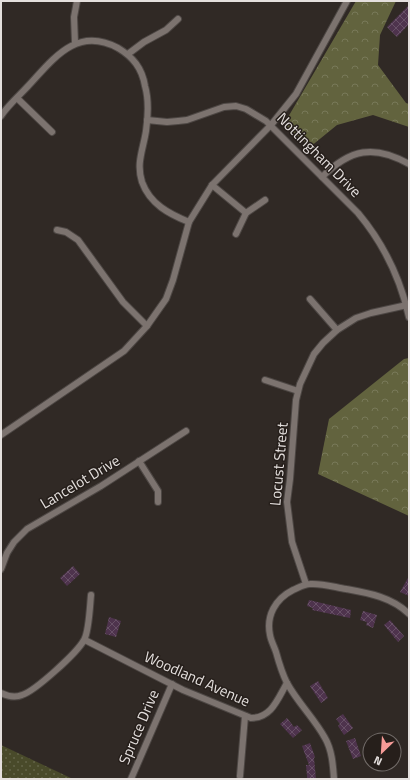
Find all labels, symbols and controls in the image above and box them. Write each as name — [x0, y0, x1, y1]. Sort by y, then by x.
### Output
street label: Nottingham Drive — [272, 107, 367, 202]
street label: Locust Street — [263, 421, 294, 507]
street label: Lancelot Drive — [35, 449, 124, 514]
street label: Woodland Avenue — [140, 645, 254, 712]
street label: Spruce Drive — [112, 686, 165, 768]
north arrow — [362, 732, 402, 772]
text: N — [371, 752, 385, 770]

